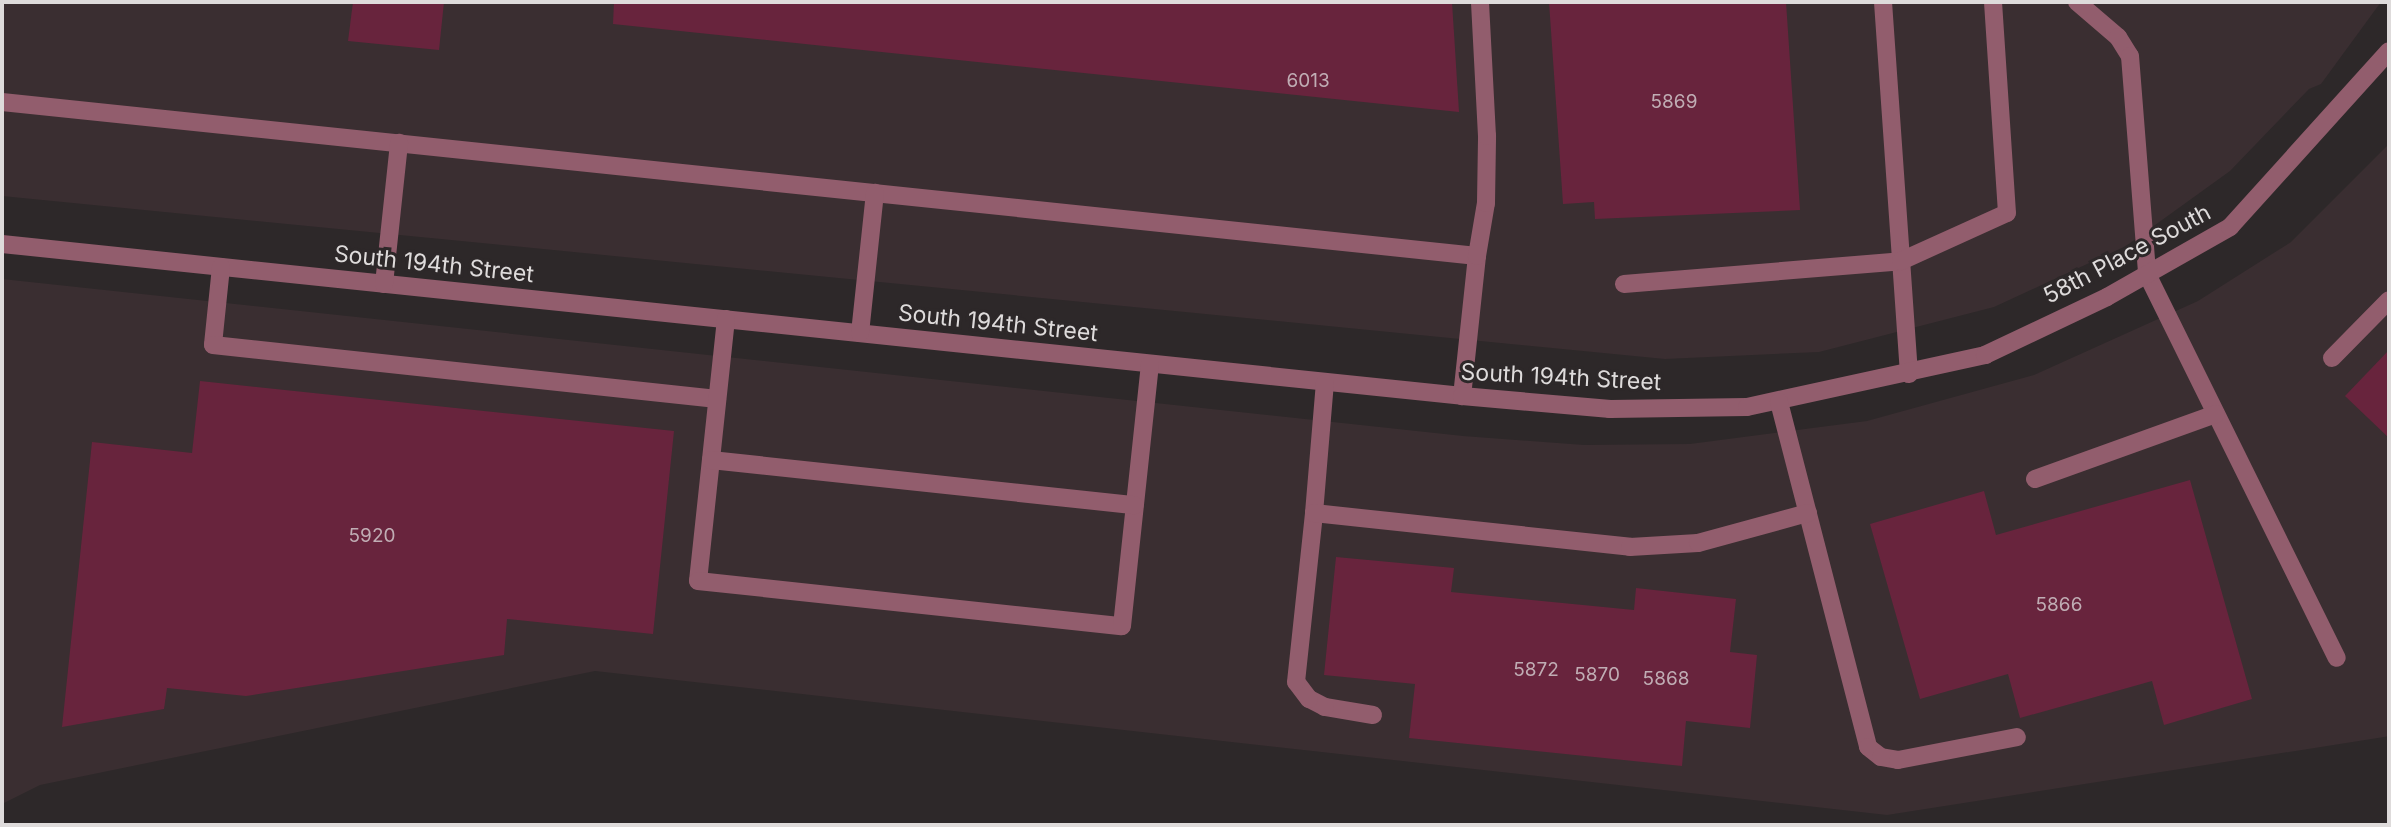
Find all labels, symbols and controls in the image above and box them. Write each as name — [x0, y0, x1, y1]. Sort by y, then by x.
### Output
house number: 6013 — [1286, 70, 1330, 92]
house number: 5869 — [1651, 91, 1697, 113]
street label: 58th Place South — [2039, 198, 2215, 310]
street label: South 194th Street — [333, 240, 535, 288]
street label: South 194th Street — [897, 299, 1099, 347]
street label: South 194th Street — [1460, 358, 1662, 396]
house number: 5920 — [349, 525, 395, 547]
house number: 5866 — [2036, 594, 2082, 616]
house number: 5872 — [1513, 659, 1559, 681]
house number: 5870 — [1574, 664, 1620, 686]
house number: 5868 — [1643, 668, 1689, 690]

